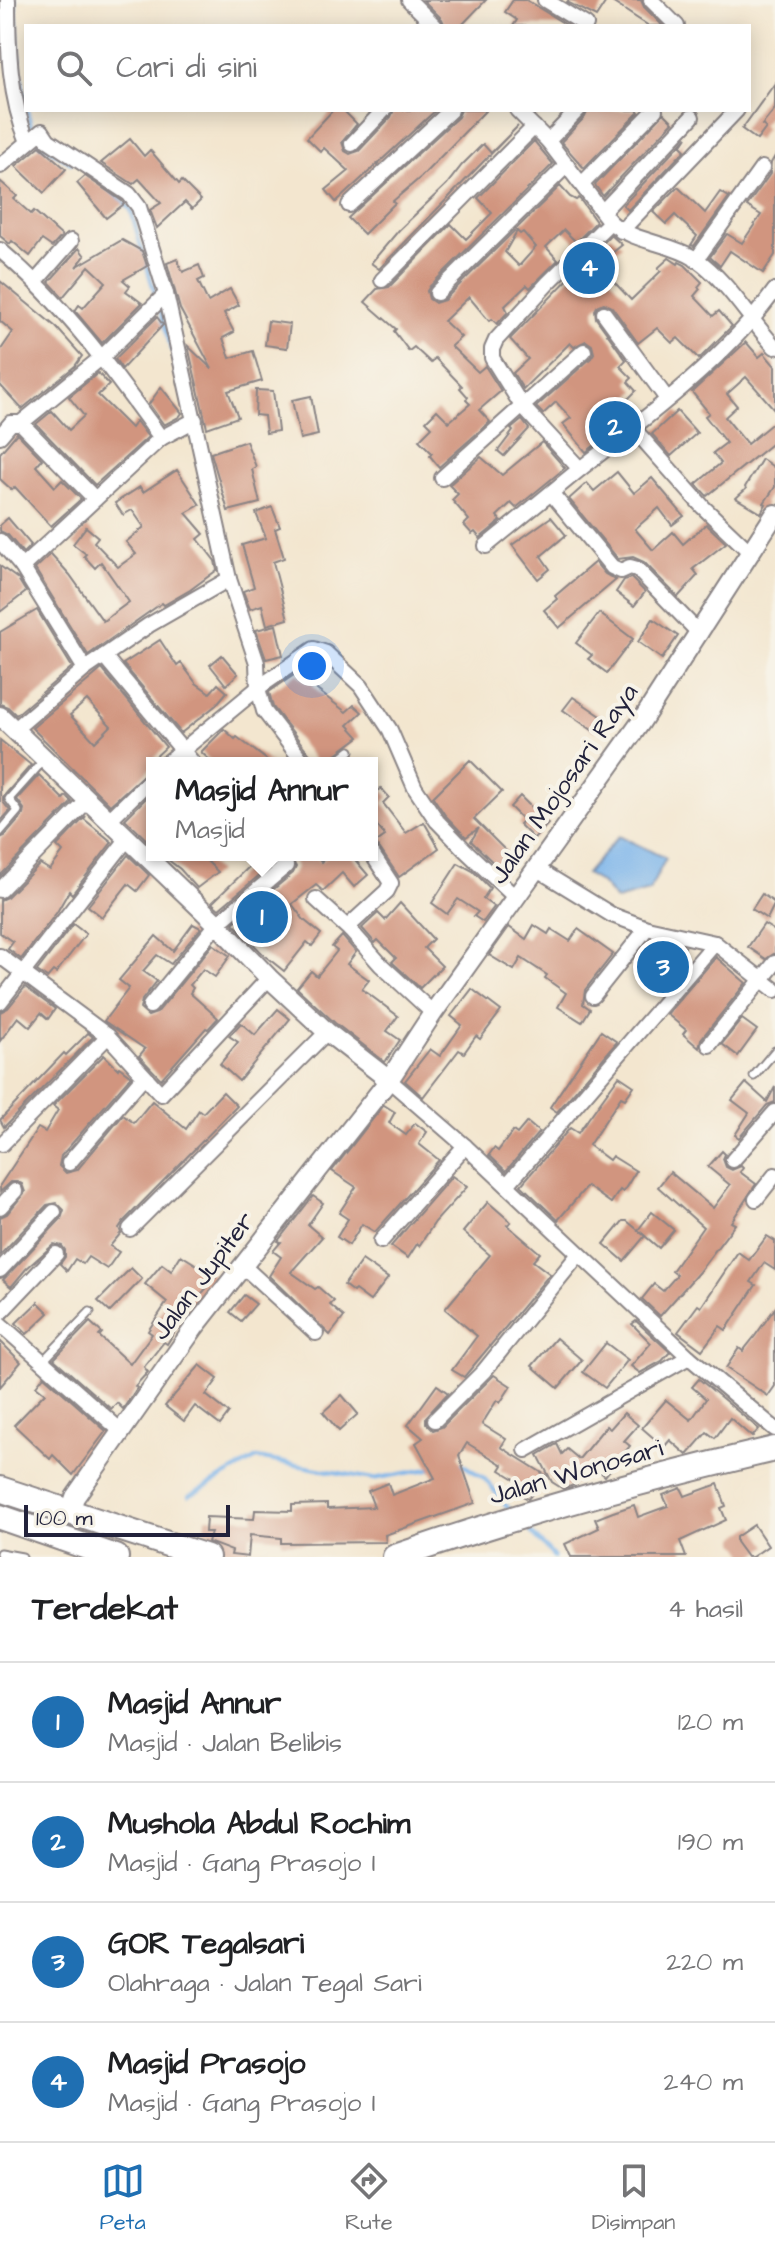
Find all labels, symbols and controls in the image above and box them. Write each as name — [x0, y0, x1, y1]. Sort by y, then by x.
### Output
search box — [24, 24, 751, 112]
icon: search — [52, 46, 96, 90]
text: Cari di sini — [116, 47, 257, 89]
pin: 4 — [563, 238, 615, 298]
pin: 2 — [589, 397, 641, 457]
your location — [292, 646, 332, 686]
street label: Jalan Mojosari Raya — [481, 676, 648, 893]
popup — [146, 757, 378, 861]
text: Masjid Annur — [175, 770, 349, 812]
text: Masjid — [175, 812, 245, 848]
pin: 1 — [236, 887, 288, 947]
pin: 3 — [637, 937, 689, 997]
street label: Jalan Jupiter — [143, 1204, 263, 1348]
street label: Jalan Wonosari — [485, 1430, 667, 1514]
scale bar — [24, 1501, 230, 1537]
text: 100 m — [36, 1503, 93, 1534]
text: Terdekat — [32, 1585, 178, 1633]
text: 4 hasil — [668, 1591, 743, 1627]
text: Masjid Annur — [108, 1683, 281, 1725]
text: 1 — [56, 1704, 60, 1740]
text: 120 m — [678, 1704, 743, 1740]
text: Masjid · Jalan Belibis — [108, 1725, 342, 1761]
text: Mushola Abdul Rochim — [108, 1803, 410, 1845]
text: 2 — [51, 1824, 65, 1860]
text: 190 m — [678, 1824, 743, 1860]
text: Masjid · Gang Prasojo I — [108, 1845, 376, 1881]
text: GOR Tegalsari — [108, 1923, 304, 1965]
text: 3 — [51, 1944, 65, 1980]
text: 220 m — [666, 1944, 743, 1980]
text: Olahraga · Jalan Tegal Sari — [108, 1965, 422, 2001]
text: Masjid Prasojo — [108, 2043, 306, 2085]
text: 4 — [49, 2064, 67, 2100]
text: 240 m — [663, 2064, 743, 2100]
text: Masjid · Gang Prasojo I — [108, 2085, 376, 2121]
tab: Peta — [100, 2159, 146, 2238]
tab: Rute — [345, 2159, 393, 2238]
tab: Disimpan — [592, 2159, 675, 2238]

